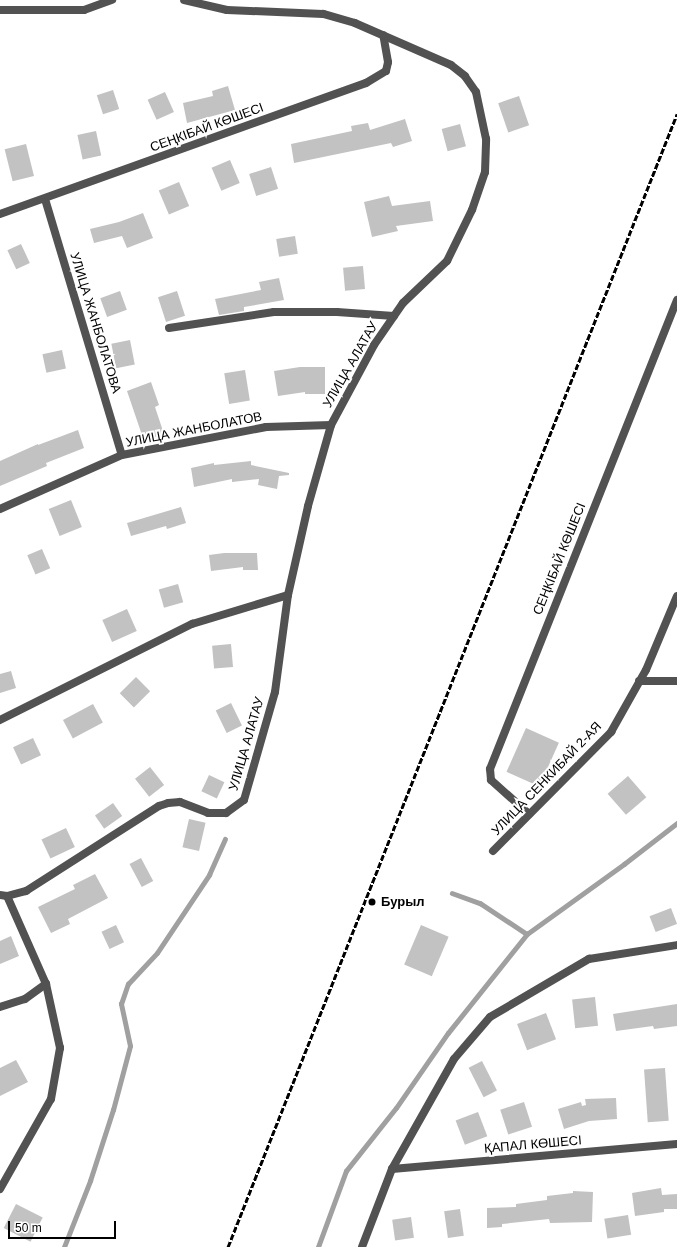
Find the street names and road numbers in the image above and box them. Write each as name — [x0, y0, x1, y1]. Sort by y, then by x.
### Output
street label: СЕҢКІБАЙ КӨШЕСІ — [148, 100, 266, 156]
street label: УЛИЦА ЖАНБОЛАТОВА — [66, 251, 124, 395]
street label: УЛИЦА АЛАТАУ — [320, 319, 382, 411]
street label: УЛИЦА ЖАНБОЛАТОВ — [125, 409, 263, 451]
street label: СЕҢКІБАЙ КӨШЕСІ — [530, 501, 590, 617]
street label: УЛИЦА АЛАТАУ — [226, 695, 268, 793]
street label: УЛИЦА СЕНКИБАЙ 2-АЯ — [489, 719, 605, 839]
street label: ҚАПАЛ КӨШЕСІ — [484, 1133, 582, 1157]

